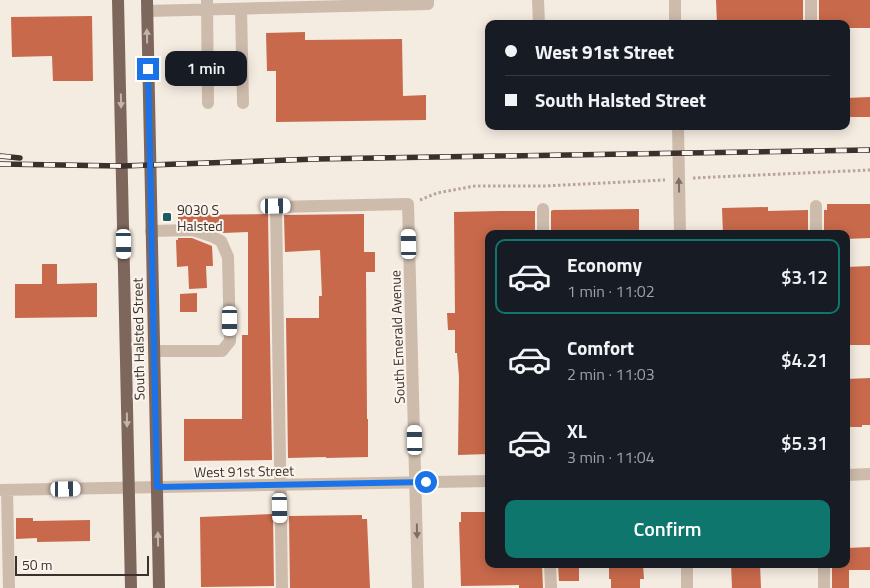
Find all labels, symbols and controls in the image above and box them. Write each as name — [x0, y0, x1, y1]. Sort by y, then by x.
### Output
one-way arrow — [143, 28, 151, 44]
text: West 91st Street — [535, 37, 674, 66]
callout: 1 min — [166, 52, 248, 86]
text: 1 min — [187, 56, 225, 80]
route end — [137, 58, 159, 80]
text: South Halsted Street — [535, 85, 706, 114]
one-way arrow — [117, 93, 125, 109]
one-way arrow — [675, 177, 683, 193]
car — [260, 198, 291, 214]
place label: 9030 S Halsted — [177, 199, 223, 236]
marker: 9030 S Halsted — [161, 211, 173, 223]
car — [116, 229, 131, 259]
car — [401, 229, 416, 259]
text: Economy — [567, 250, 642, 279]
icon: car — [507, 254, 552, 299]
text: $3.12 — [781, 262, 828, 291]
street label: South Emerald Avenue — [384, 270, 410, 404]
street label: South Halsted Street — [126, 277, 150, 401]
text: 1 min · 11:02 — [567, 279, 655, 303]
car — [222, 306, 237, 336]
text: Comfort — [567, 333, 634, 362]
icon: car — [507, 337, 552, 382]
text: $4.21 — [781, 345, 828, 374]
text: 2 min · 11:03 — [567, 362, 655, 386]
one-way arrow — [124, 412, 132, 428]
text: XL — [567, 416, 587, 445]
icon: car — [507, 420, 552, 465]
car — [407, 425, 422, 455]
text: $5.31 — [781, 428, 828, 457]
text: 3 min · 11:04 — [567, 445, 655, 469]
street label: West 91st Street — [194, 460, 294, 482]
route start — [415, 471, 437, 493]
car — [50, 481, 81, 497]
car — [272, 493, 287, 523]
button: Confirm — [505, 500, 830, 558]
one-way arrow — [413, 523, 421, 539]
one-way arrow — [154, 531, 162, 547]
scale bar — [15, 553, 149, 576]
text: 50 m — [22, 554, 52, 575]

